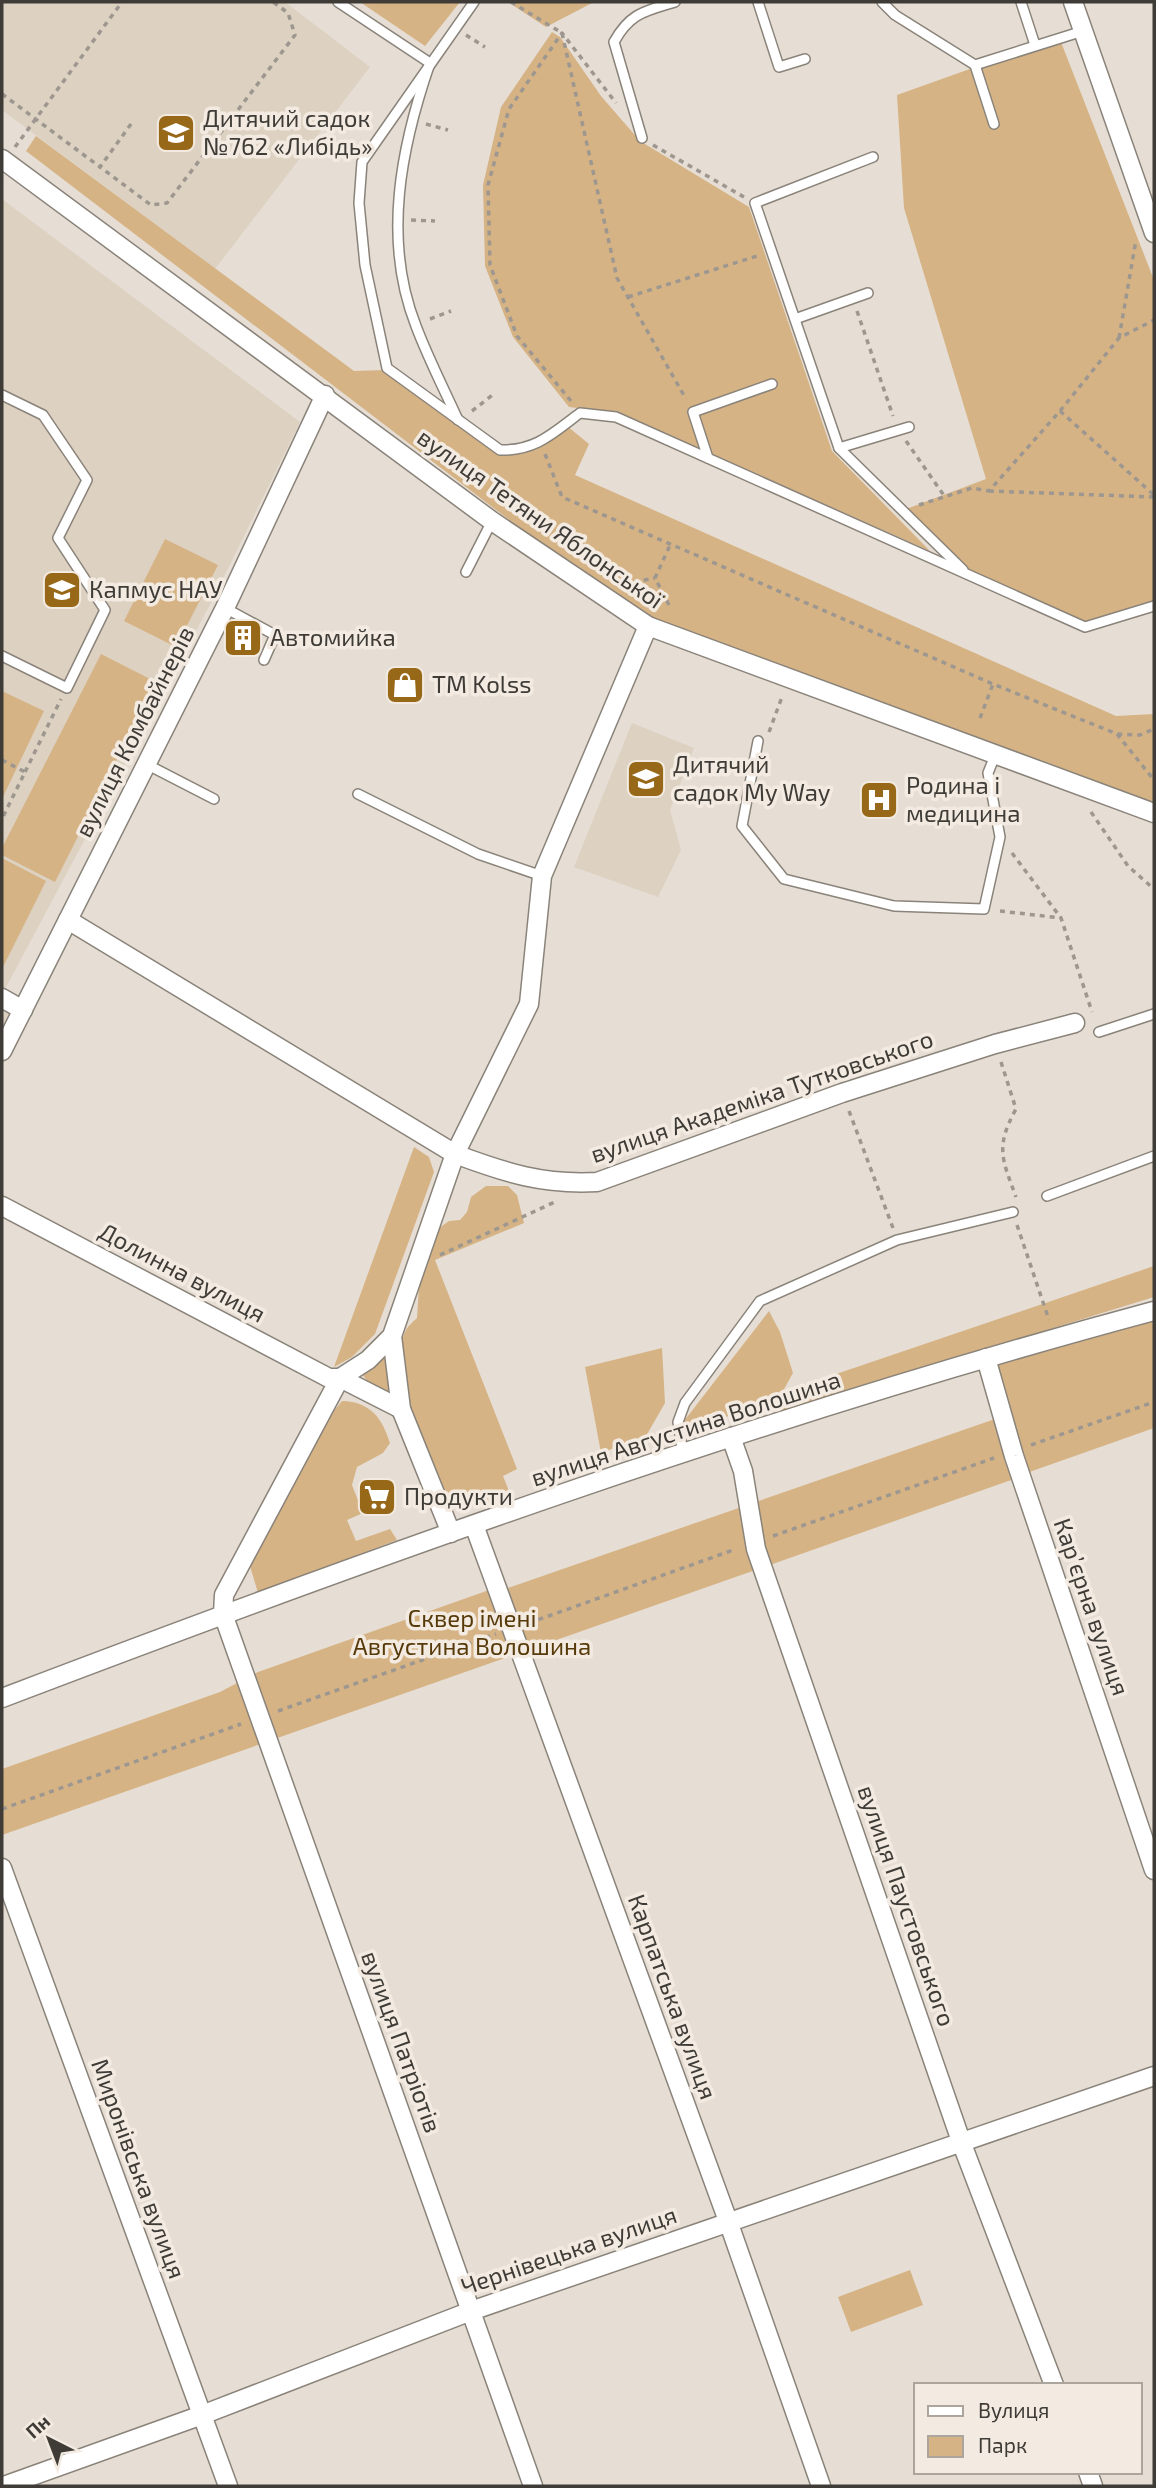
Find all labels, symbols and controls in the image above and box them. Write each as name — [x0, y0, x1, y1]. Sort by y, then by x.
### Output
place label: Дитячий садок №762 «Либідь» — [203, 103, 373, 160]
school or university icon: Дитячий садок №762 «Либідь» — [155, 112, 197, 154]
street label: вулиця Тетяни Яблонської — [412, 422, 670, 615]
school or university icon: Капмус НАУ — [41, 569, 83, 611]
place label: Капмус НАУ — [89, 574, 223, 604]
building icon: Автомийка — [222, 617, 264, 659]
street label: вулиця Комбайнерів — [68, 621, 200, 842]
place label: Автомийка — [270, 622, 396, 651]
shop icon: TM Kolss — [384, 664, 426, 706]
place label: TM Kolss — [432, 669, 531, 698]
place label: Дитячий садок My Way — [673, 749, 831, 806]
school or university icon: Дитячий садок My Way — [625, 758, 667, 800]
place label: Родина і медицина — [906, 770, 1020, 827]
hospital icon: Родина і медицина — [858, 779, 900, 821]
street label: вулиця Академіка Тутковського — [586, 1023, 937, 1169]
street label: Долинна вулиця — [94, 1216, 271, 1329]
street label: вулиця Августина Волошина — [527, 1364, 844, 1492]
supermarket icon: Продукти — [356, 1476, 398, 1518]
place label: Продукти — [404, 1481, 513, 1511]
street label: Карʼєрна вулиця — [1048, 1514, 1136, 1699]
park label: Сквер імені Августина Волошина — [353, 1603, 591, 1661]
street label: вулиця Паустовського — [852, 1781, 962, 2030]
street label: Карпатська вулиця — [622, 1890, 724, 2103]
street label: вулиця Патріотів — [355, 1947, 449, 2137]
street label: Миронівська вулиця — [85, 2055, 193, 2283]
street label: Чернівецька вулиця — [457, 2199, 681, 2301]
legend — [914, 2383, 1142, 2474]
text: Вулиця — [978, 2397, 1049, 2423]
north arrow — [14, 2404, 84, 2474]
text: Пн — [20, 2409, 54, 2443]
text: Парк — [978, 2432, 1027, 2457]

